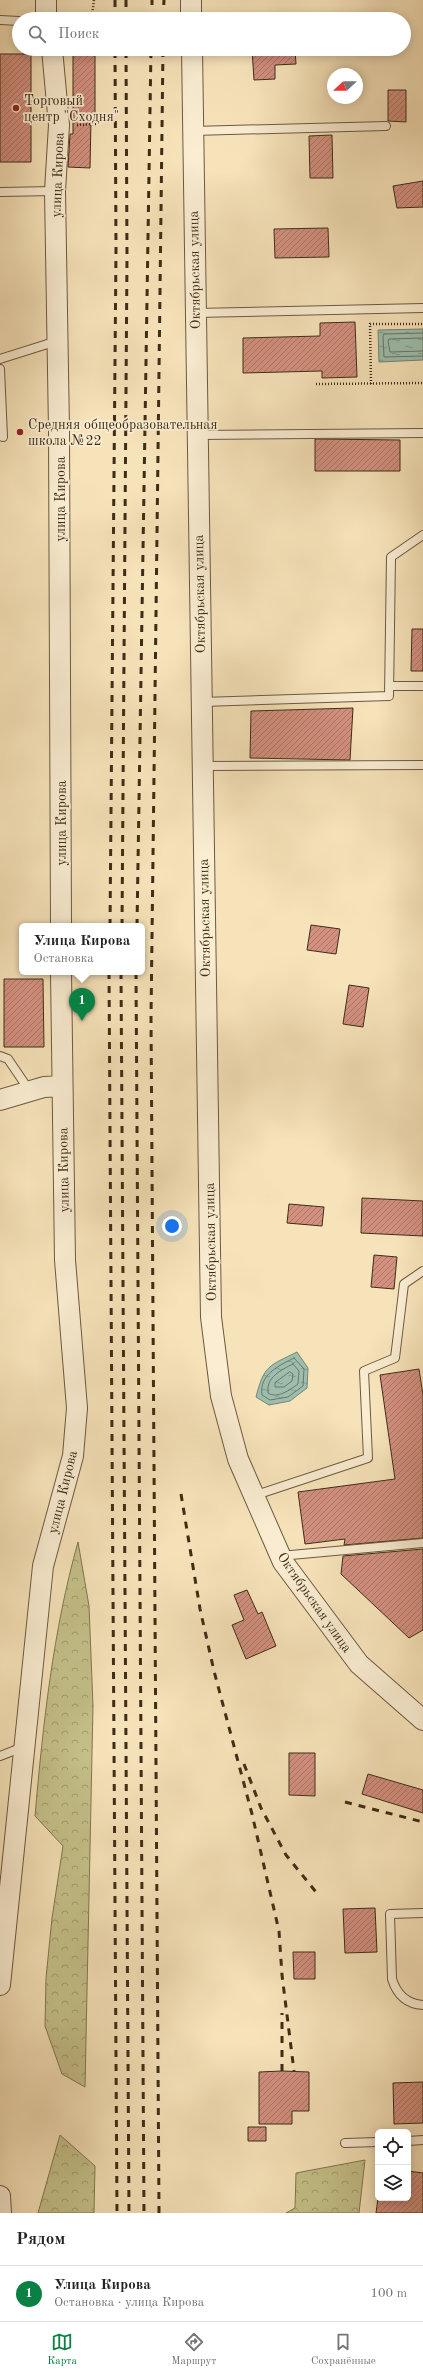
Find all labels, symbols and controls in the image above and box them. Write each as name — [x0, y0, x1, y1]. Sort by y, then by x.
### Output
search box — [12, 12, 411, 56]
icon: search — [26, 23, 48, 45]
text: Поиск — [58, 27, 99, 42]
north arrow — [327, 68, 363, 104]
place label: Торговый центр "Сходня" — [24, 94, 119, 124]
marker: Торговый центр "Сходня" — [11, 103, 21, 113]
street label: улица Кирова — [50, 132, 66, 218]
street label: Октябрьская улица — [187, 211, 203, 329]
place label: Средняя общеобразовательная школа №22 — [28, 418, 218, 448]
marker: Средняя общеобразовательная школа №22 — [15, 427, 25, 437]
street label: улица Кирова — [54, 456, 68, 542]
street label: Октябрьская улица — [192, 535, 208, 653]
street label: улица Кирова — [55, 780, 69, 866]
street label: Октябрьская улица — [197, 859, 213, 977]
popup — [19, 923, 145, 975]
text: Улица Кирова — [34, 934, 130, 949]
text: Остановка — [34, 952, 94, 965]
pin: 1 — [69, 988, 95, 1021]
street label: улица Кирова — [56, 1127, 72, 1213]
street label: Октябрьская улица — [203, 1183, 219, 1301]
your location — [162, 1216, 182, 1236]
street label: улица Кирова — [46, 1449, 80, 1535]
street label: Октябрьская улица — [274, 1550, 354, 1655]
map controls — [375, 2129, 411, 2201]
button: locate — [375, 2129, 411, 2165]
button: layers — [375, 2165, 411, 2201]
text: Рядом — [16, 2231, 65, 2248]
text: Улица Кирова — [54, 2278, 151, 2293]
text: 1 — [25, 2287, 33, 2300]
text: 100 m — [370, 2287, 407, 2300]
text: Остановка · улица Кирова — [54, 2296, 204, 2309]
tab: Карта — [47, 2331, 77, 2369]
tab: Маршрут — [171, 2331, 217, 2369]
tab: Сохранённые — [311, 2331, 376, 2369]

